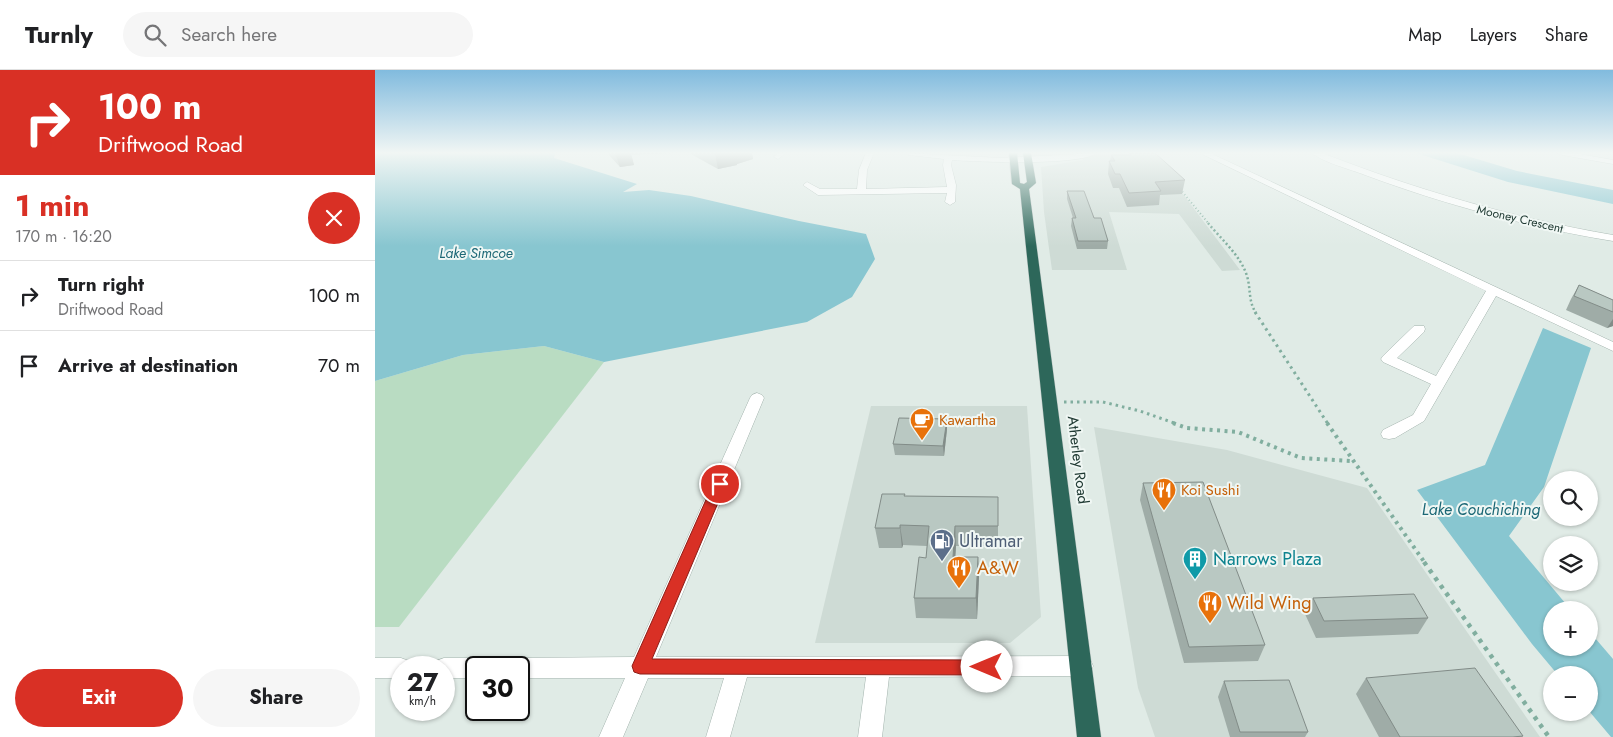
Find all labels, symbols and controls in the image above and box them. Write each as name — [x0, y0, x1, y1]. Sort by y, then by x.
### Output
search box — [123, 12, 473, 57]
text: Turnly — [25, 17, 93, 52]
icon: search — [141, 21, 169, 49]
text: Search here — [181, 21, 277, 48]
text: Map — [1408, 22, 1442, 48]
text: Layers — [1470, 22, 1517, 48]
text: Share — [1545, 22, 1588, 48]
text: 100 m — [98, 82, 201, 132]
icon: right — [15, 90, 80, 155]
text: Driftwood Road — [98, 128, 243, 160]
text: 1 min — [15, 184, 89, 227]
button: close — [308, 192, 360, 244]
street label: Mooney Crescent — [1475, 200, 1565, 238]
text: 170 m · 16:20 — [15, 225, 112, 248]
water label: Lake Simcoe — [439, 243, 513, 263]
text: Turn right — [58, 271, 144, 298]
icon: right — [15, 282, 43, 310]
text: 100 m — [308, 282, 360, 309]
text: Driftwood Road — [58, 298, 164, 321]
icon: arrive — [15, 352, 43, 380]
text: Arrive at destination — [58, 352, 238, 379]
text: 70 m — [318, 352, 360, 379]
cafe icon: Kawartha — [909, 407, 935, 441]
place label: Kawartha — [939, 409, 996, 431]
street label: Atherley Road — [1062, 415, 1094, 505]
pin — [699, 463, 741, 505]
icon: arrive — [706, 470, 734, 498]
map controls — [1543, 471, 1598, 721]
button: search — [1543, 471, 1598, 526]
restaurant icon: Koi Sushi — [1151, 477, 1177, 511]
place label: Koi Sushi — [1181, 479, 1240, 501]
water label: Lake Couchiching — [1422, 498, 1540, 521]
fuel station icon: Ultramar — [929, 528, 955, 562]
place label: Ultramar — [959, 528, 1023, 554]
button: layers — [1543, 536, 1598, 591]
building icon: Narrows Plaza — [1182, 546, 1208, 580]
place label: Narrows Plaza — [1213, 546, 1322, 572]
restaurant icon: A&W — [946, 555, 972, 589]
place label: A&W — [977, 555, 1019, 581]
restaurant icon: Wild Wing — [1197, 590, 1223, 624]
place label: Wild Wing — [1227, 590, 1312, 616]
button: + — [1543, 601, 1598, 656]
position arrow — [960, 640, 1012, 692]
speed limit sign: 30 — [465, 656, 530, 721]
text: 27 — [407, 664, 438, 700]
button: − — [1543, 666, 1598, 721]
button: Exit — [15, 669, 183, 727]
button: Share — [193, 669, 360, 727]
text: km/h — [409, 692, 436, 710]

